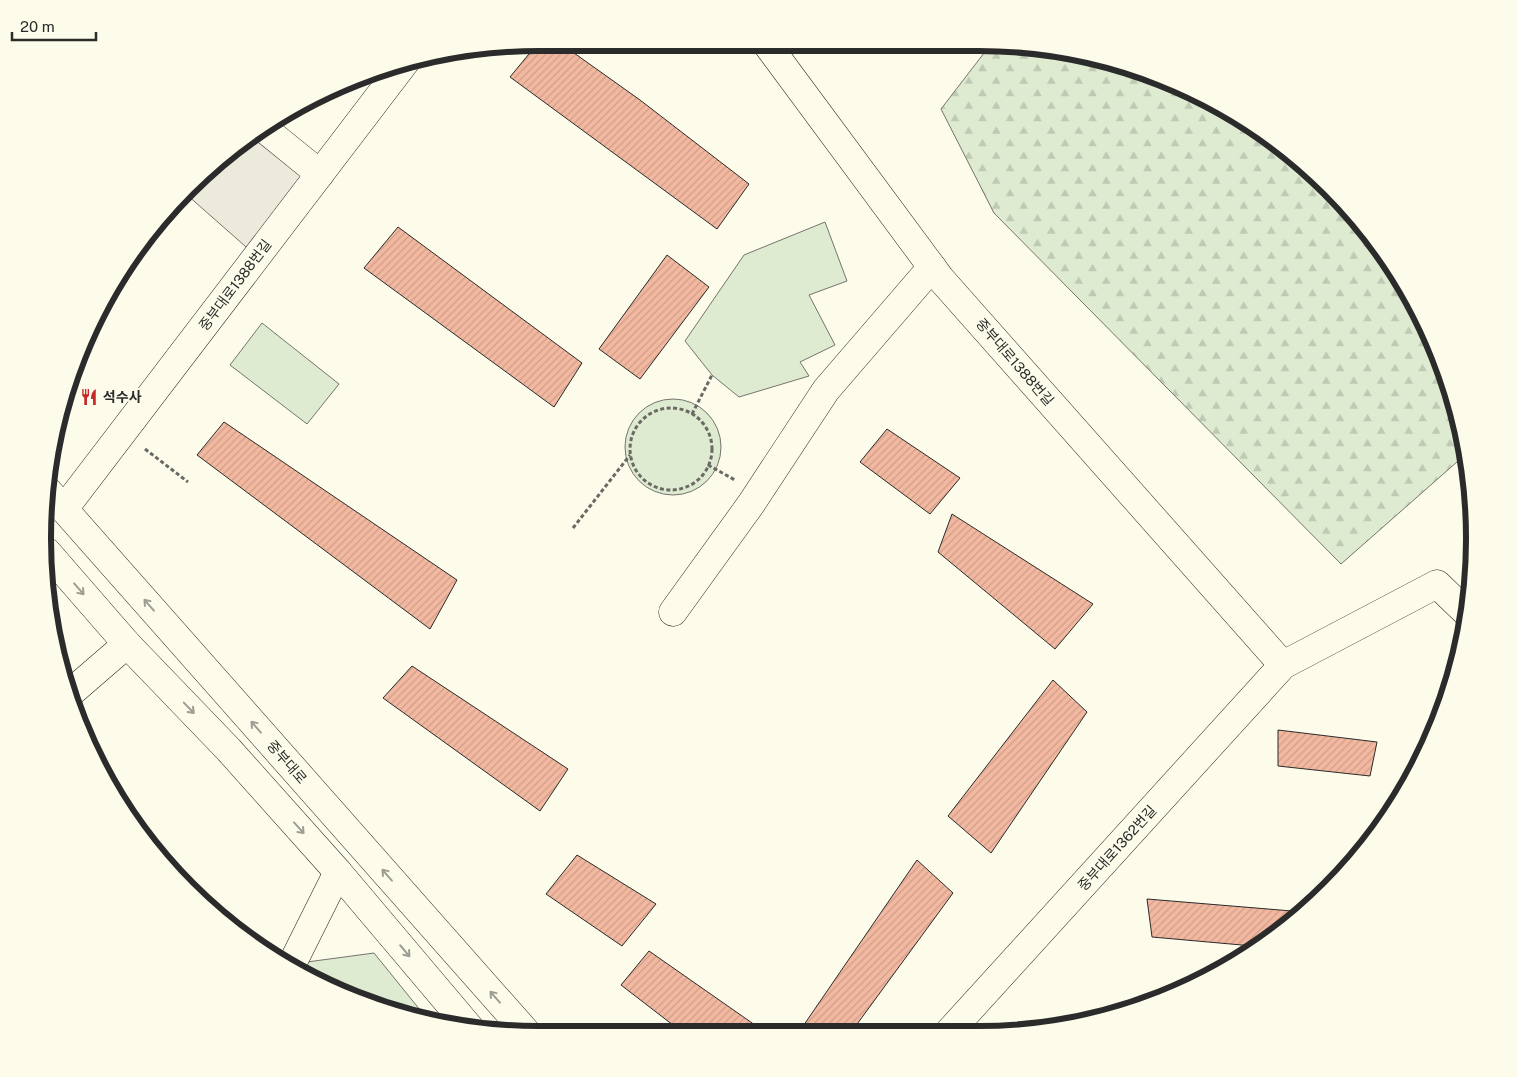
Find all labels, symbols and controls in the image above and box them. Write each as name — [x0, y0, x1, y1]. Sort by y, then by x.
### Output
scale bar — [12, 10, 96, 42]
text: 20 m — [20, 18, 55, 35]
street label: 중부대로1388번길 — [196, 236, 274, 334]
street label: 중부대로1388번길 — [973, 315, 1057, 409]
restaurant icon: 석수사 — [79, 387, 99, 407]
place label: 석수사 — [103, 389, 142, 405]
one-way arrow — [73, 582, 84, 595]
one-way arrow — [143, 599, 154, 612]
one-way arrow — [183, 702, 195, 715]
one-way arrow — [250, 721, 262, 734]
street label: 중부대로 — [264, 737, 310, 787]
street label: 중부대로1362번길 — [1075, 802, 1159, 894]
one-way arrow — [293, 822, 304, 835]
one-way arrow — [382, 869, 393, 882]
one-way arrow — [399, 945, 410, 958]
one-way arrow — [489, 990, 500, 1003]

